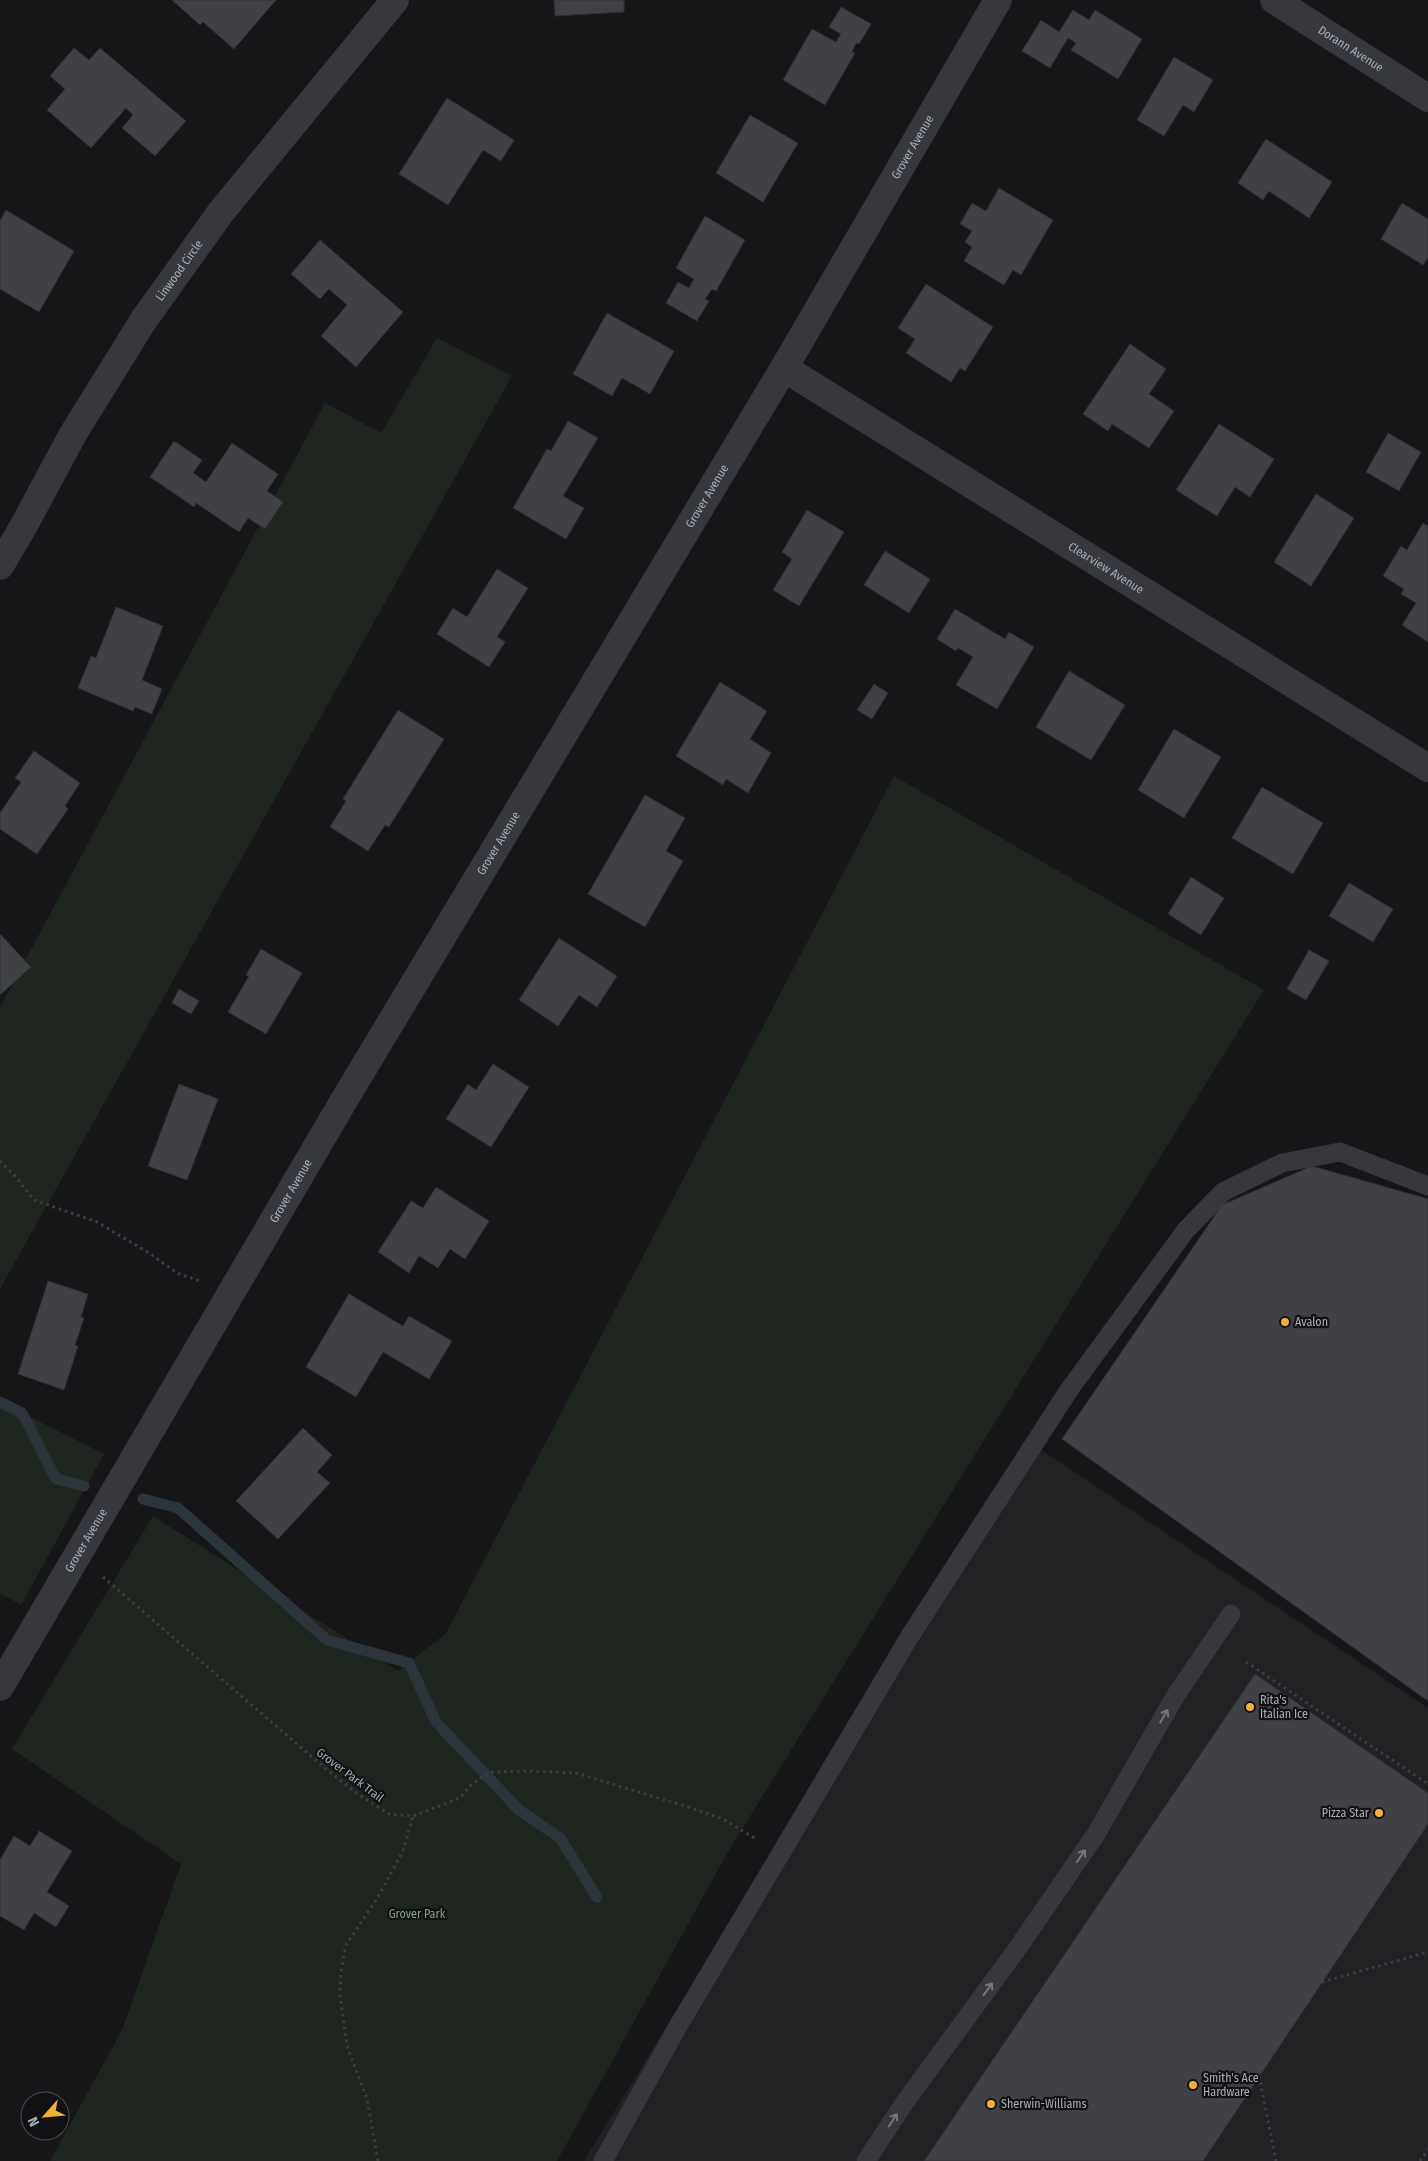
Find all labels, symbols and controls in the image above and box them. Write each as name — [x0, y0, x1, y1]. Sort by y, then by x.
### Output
street label: Dorann Avenue — [1316, 23, 1386, 75]
street label: Grover Avenue — [888, 113, 936, 181]
street label: Linwood Circle — [153, 237, 206, 304]
street label: Grover Avenue — [683, 462, 731, 530]
street label: Clearview Avenue — [1066, 539, 1146, 597]
street label: Grover Avenue — [474, 809, 523, 877]
street label: Grover Avenue — [267, 1157, 315, 1225]
place label: Avalon — [1295, 1315, 1328, 1329]
marker: Avalon — [1279, 1316, 1291, 1328]
street label: Grover Avenue — [62, 1506, 110, 1575]
place label: Rita's Italian Ice — [1260, 1693, 1308, 1721]
marker: Rita's Italian Ice — [1244, 1701, 1256, 1713]
one-way arrow — [1159, 1708, 1169, 1723]
street label: Grover Park Trail — [314, 1745, 386, 1805]
place label: Pizza Star — [1322, 1806, 1370, 1820]
marker: Pizza Star — [1373, 1807, 1385, 1819]
one-way arrow — [1076, 1849, 1086, 1863]
park label: Grover Park — [389, 1907, 446, 1921]
one-way arrow — [983, 1982, 993, 1996]
place label: Smith's Ace Hardware — [1203, 2071, 1259, 2099]
marker: Smith's Ace Hardware — [1187, 2079, 1199, 2091]
north arrow — [20, 2091, 70, 2141]
place label: Sherwin-Williams — [1001, 2097, 1087, 2111]
marker: Sherwin-Williams — [985, 2098, 997, 2110]
text: N — [24, 2114, 43, 2129]
one-way arrow — [888, 2114, 898, 2128]

